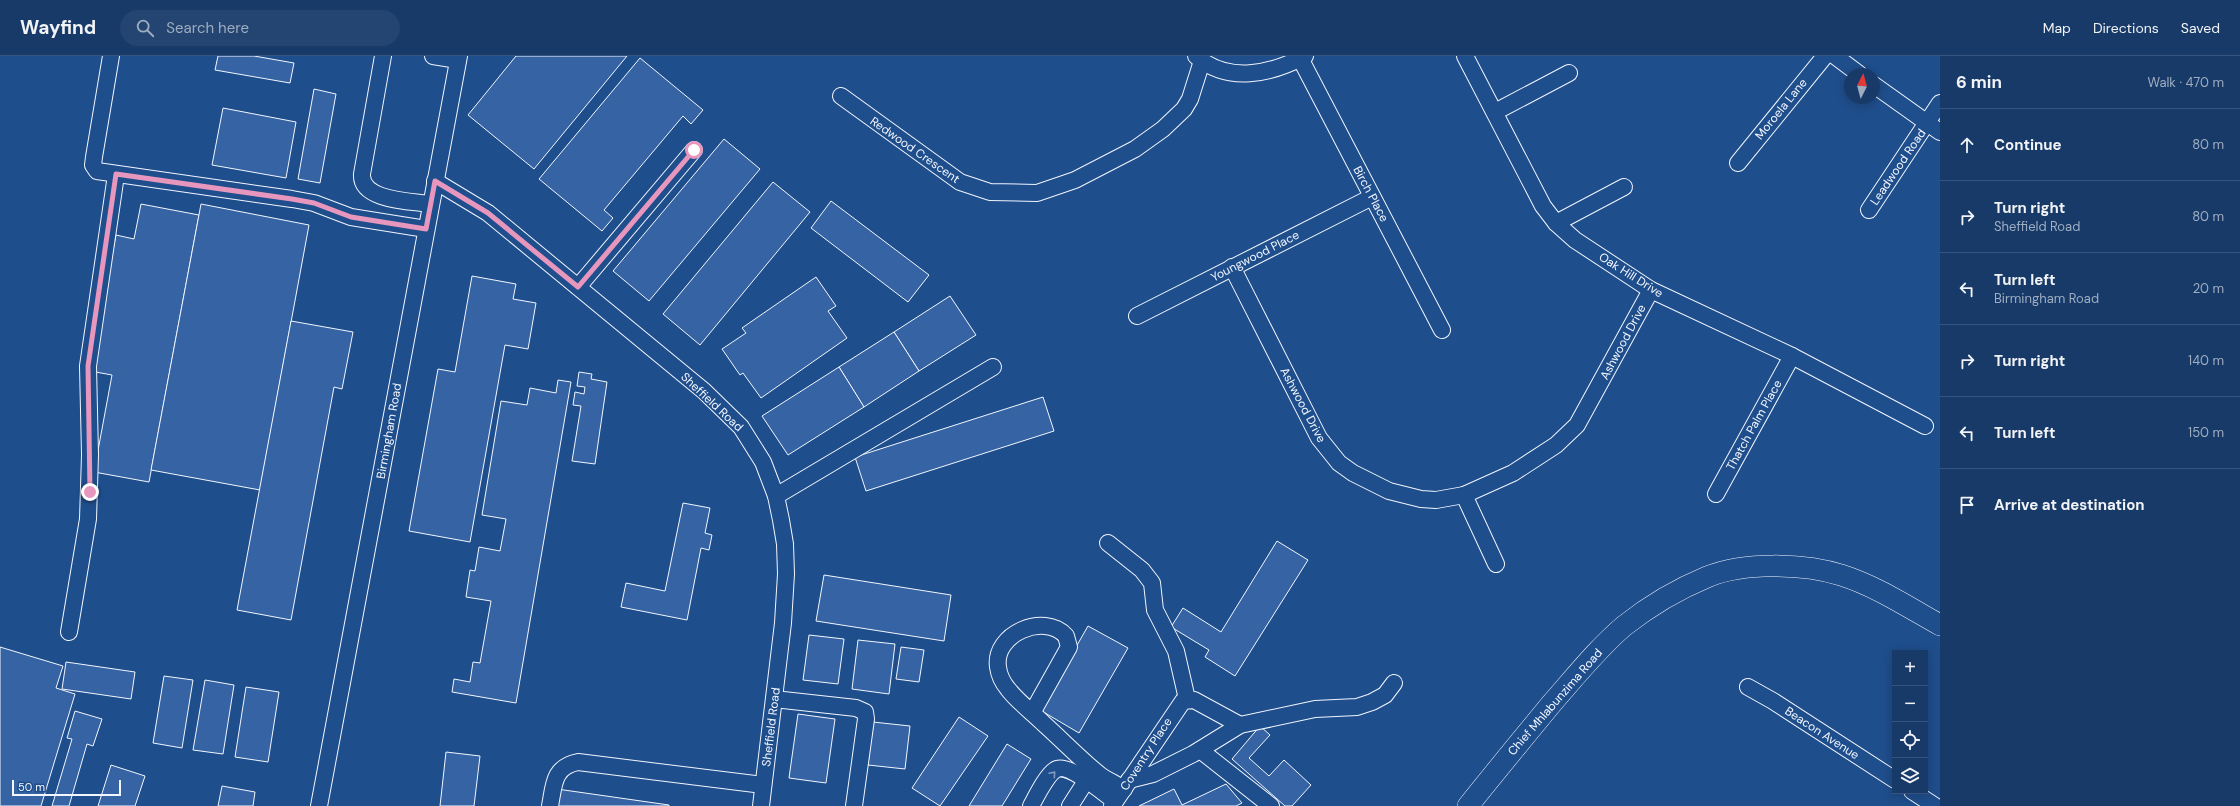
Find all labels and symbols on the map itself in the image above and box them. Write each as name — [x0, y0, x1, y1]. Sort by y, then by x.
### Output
north arrow — [1844, 68, 1880, 104]
street label: Moroela Lane — [1751, 75, 1811, 143]
street label: Redwood Crescent — [867, 113, 963, 187]
street label: Leadwood Road — [1867, 126, 1929, 208]
route start — [685, 141, 703, 159]
street label: Birch Place — [1350, 163, 1392, 225]
street label: Youngwood Place — [1208, 227, 1302, 285]
street label: Oak Hill Drive — [1596, 249, 1666, 301]
street label: Ashwood Drive — [1596, 301, 1650, 382]
street label: Ashwood Drive — [1276, 365, 1330, 446]
street label: Sheffield Road — [677, 369, 747, 435]
street label: Thatch Palm Place — [1722, 377, 1786, 473]
street label: Birmingham Road — [373, 382, 405, 480]
route end — [81, 483, 99, 501]
street label: Chief Mhlabunzima Road — [1504, 645, 1606, 759]
street label: Sheffield Road — [758, 686, 784, 768]
street label: Beacon Avenue — [1782, 703, 1862, 763]
street label: Coventry Place — [1116, 714, 1176, 794]
one-way arrow — [1048, 771, 1055, 779]
scale bar — [12, 778, 121, 797]

